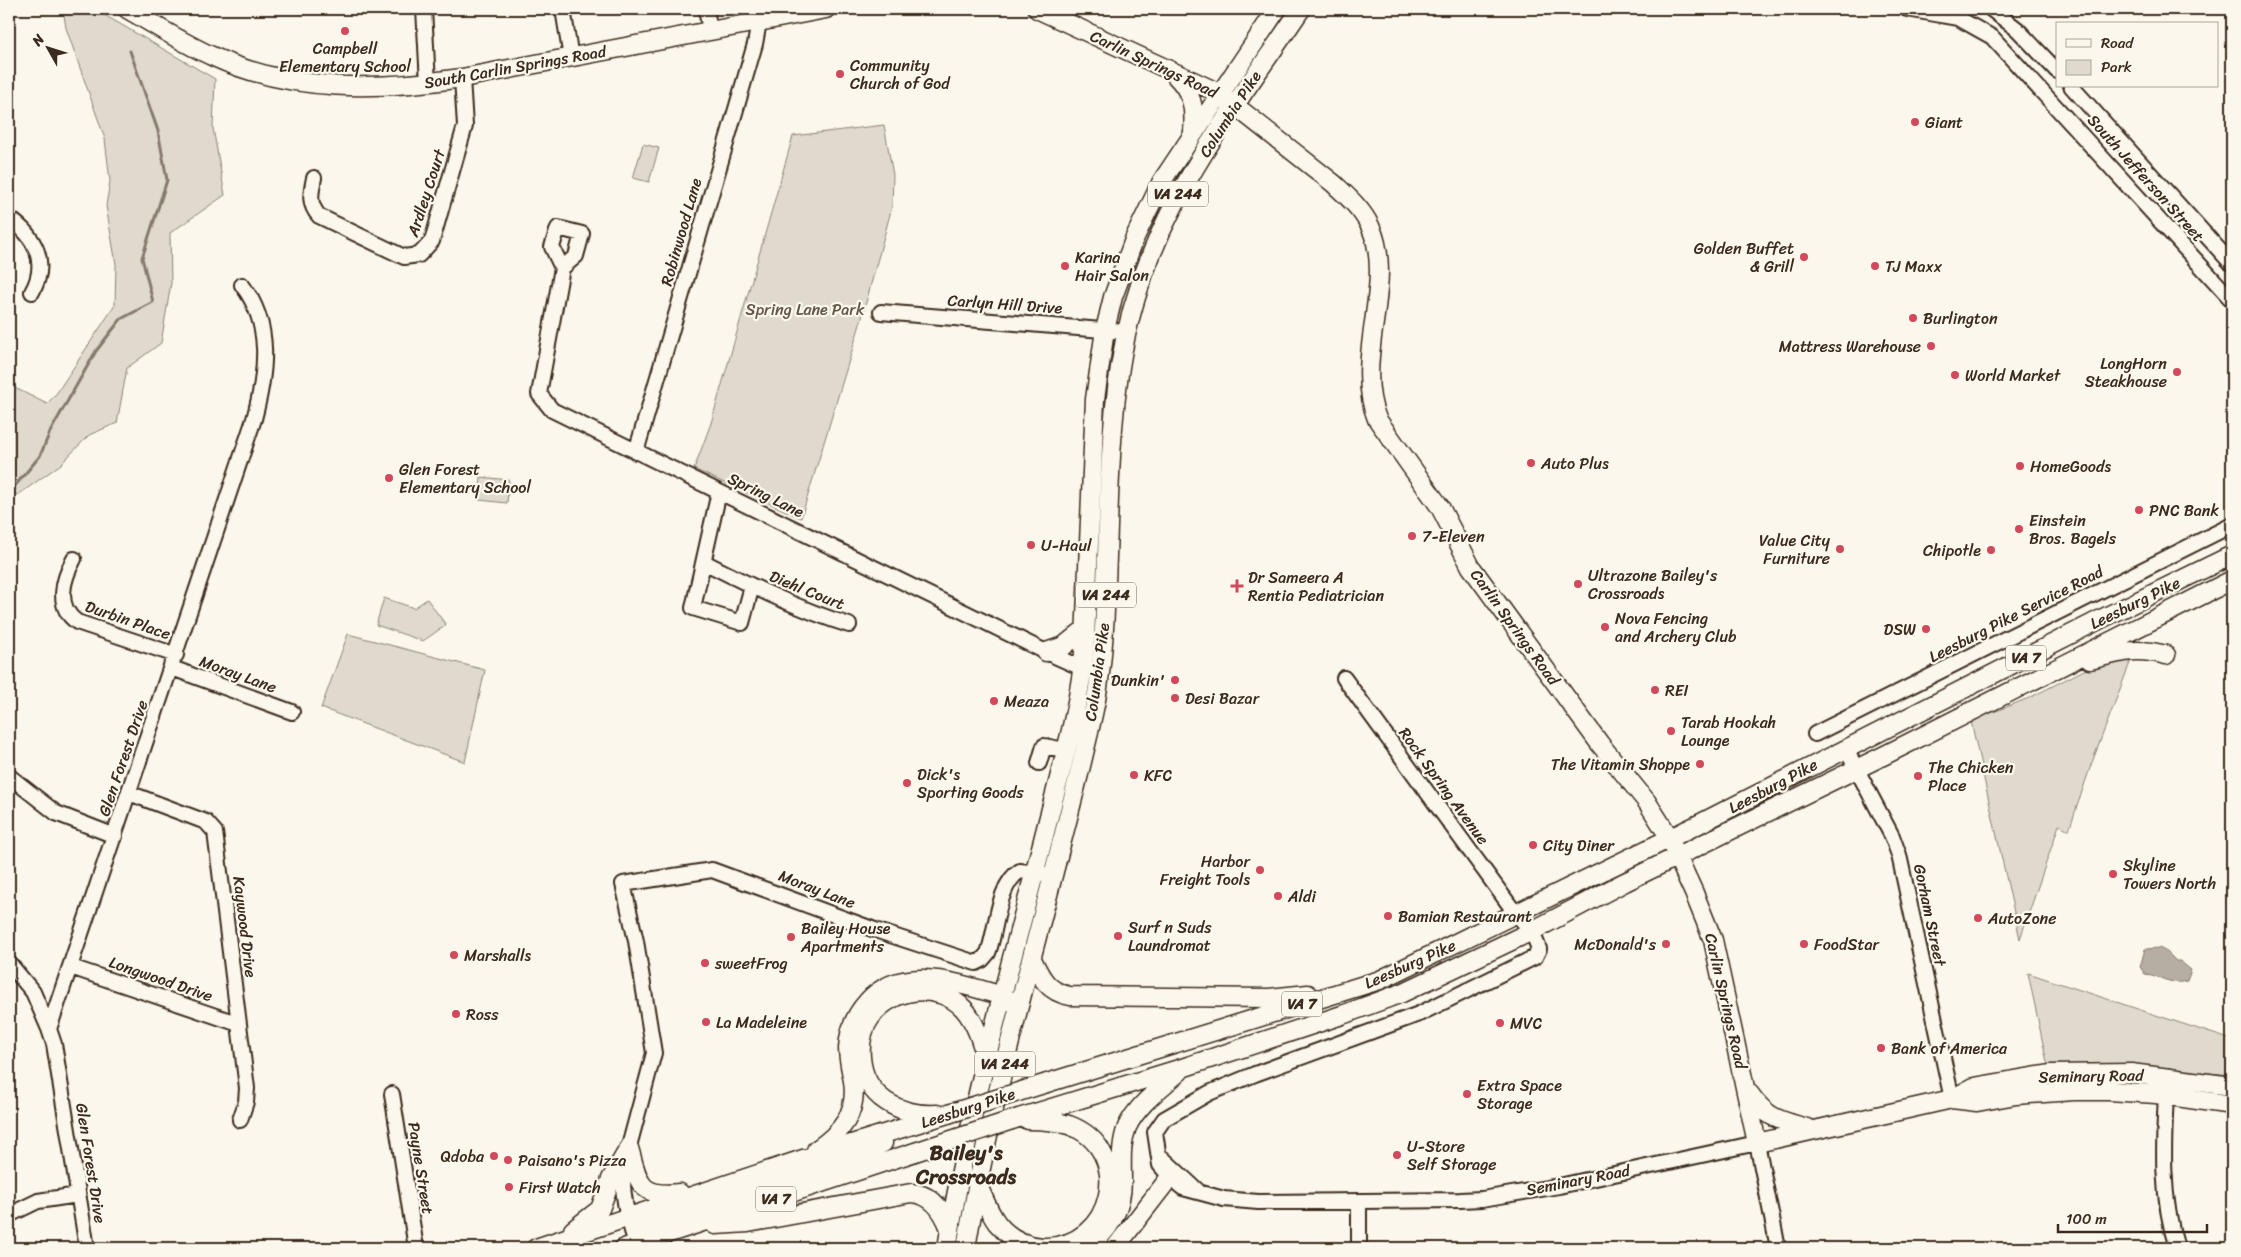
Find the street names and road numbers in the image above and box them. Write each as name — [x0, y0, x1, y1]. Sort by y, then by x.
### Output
street label: Carlin Springs Road — [1085, 22, 1224, 107]
street label: South Carlin Springs Road — [422, 36, 610, 97]
street label: Columbia Pike — [1191, 64, 1269, 163]
street label: South Jefferson Street — [2080, 107, 2212, 249]
street label: Ardley Court — [398, 145, 454, 241]
street label: Robinwood Lane — [652, 174, 710, 289]
road number: VA 244 — [1148, 182, 1208, 206]
street label: Carlyn Hill Drive — [947, 286, 1064, 322]
street label: Spring Lane — [723, 464, 810, 526]
street label: Leesburg Pike Service Road — [1924, 557, 2110, 671]
street label: Diehl Court — [765, 562, 849, 618]
street label: Carlin Springs Road — [1463, 562, 1568, 693]
street label: Leesburg Pike — [2085, 568, 2185, 638]
road number: VA 244 — [1076, 582, 1136, 608]
street label: Durbin Place — [81, 592, 175, 648]
street label: Columbia Pike — [1076, 621, 1118, 723]
road number: VA 7 — [2006, 646, 2046, 670]
street label: Moray Lane — [195, 647, 281, 701]
street label: Glen Forest Drive — [90, 696, 156, 820]
street label: Rock Spring Avenue — [1391, 721, 1497, 851]
street label: Leesburg Pike — [1723, 750, 1823, 822]
street label: Moray Lane — [774, 861, 860, 917]
street label: Gorham Street — [1905, 861, 1955, 969]
street label: Kaywood Drive — [224, 875, 266, 979]
street label: Carlin Springs Road — [1696, 930, 1756, 1073]
street label: Leesburg Pike — [1359, 931, 1461, 997]
street label: Longwood Drive — [105, 948, 217, 1010]
road number: VA 7 — [1282, 992, 1322, 1016]
road number: VA 244 — [975, 1052, 1035, 1076]
street label: Seminary Road — [2038, 1061, 2145, 1091]
street label: Leesburg Pike — [917, 1079, 1019, 1137]
street label: Glen Forest Drive — [67, 1101, 115, 1225]
street label: Payne Street — [399, 1120, 443, 1216]
street label: Seminary Road — [1524, 1155, 1634, 1204]
road number: VA 7 — [756, 1186, 796, 1212]

